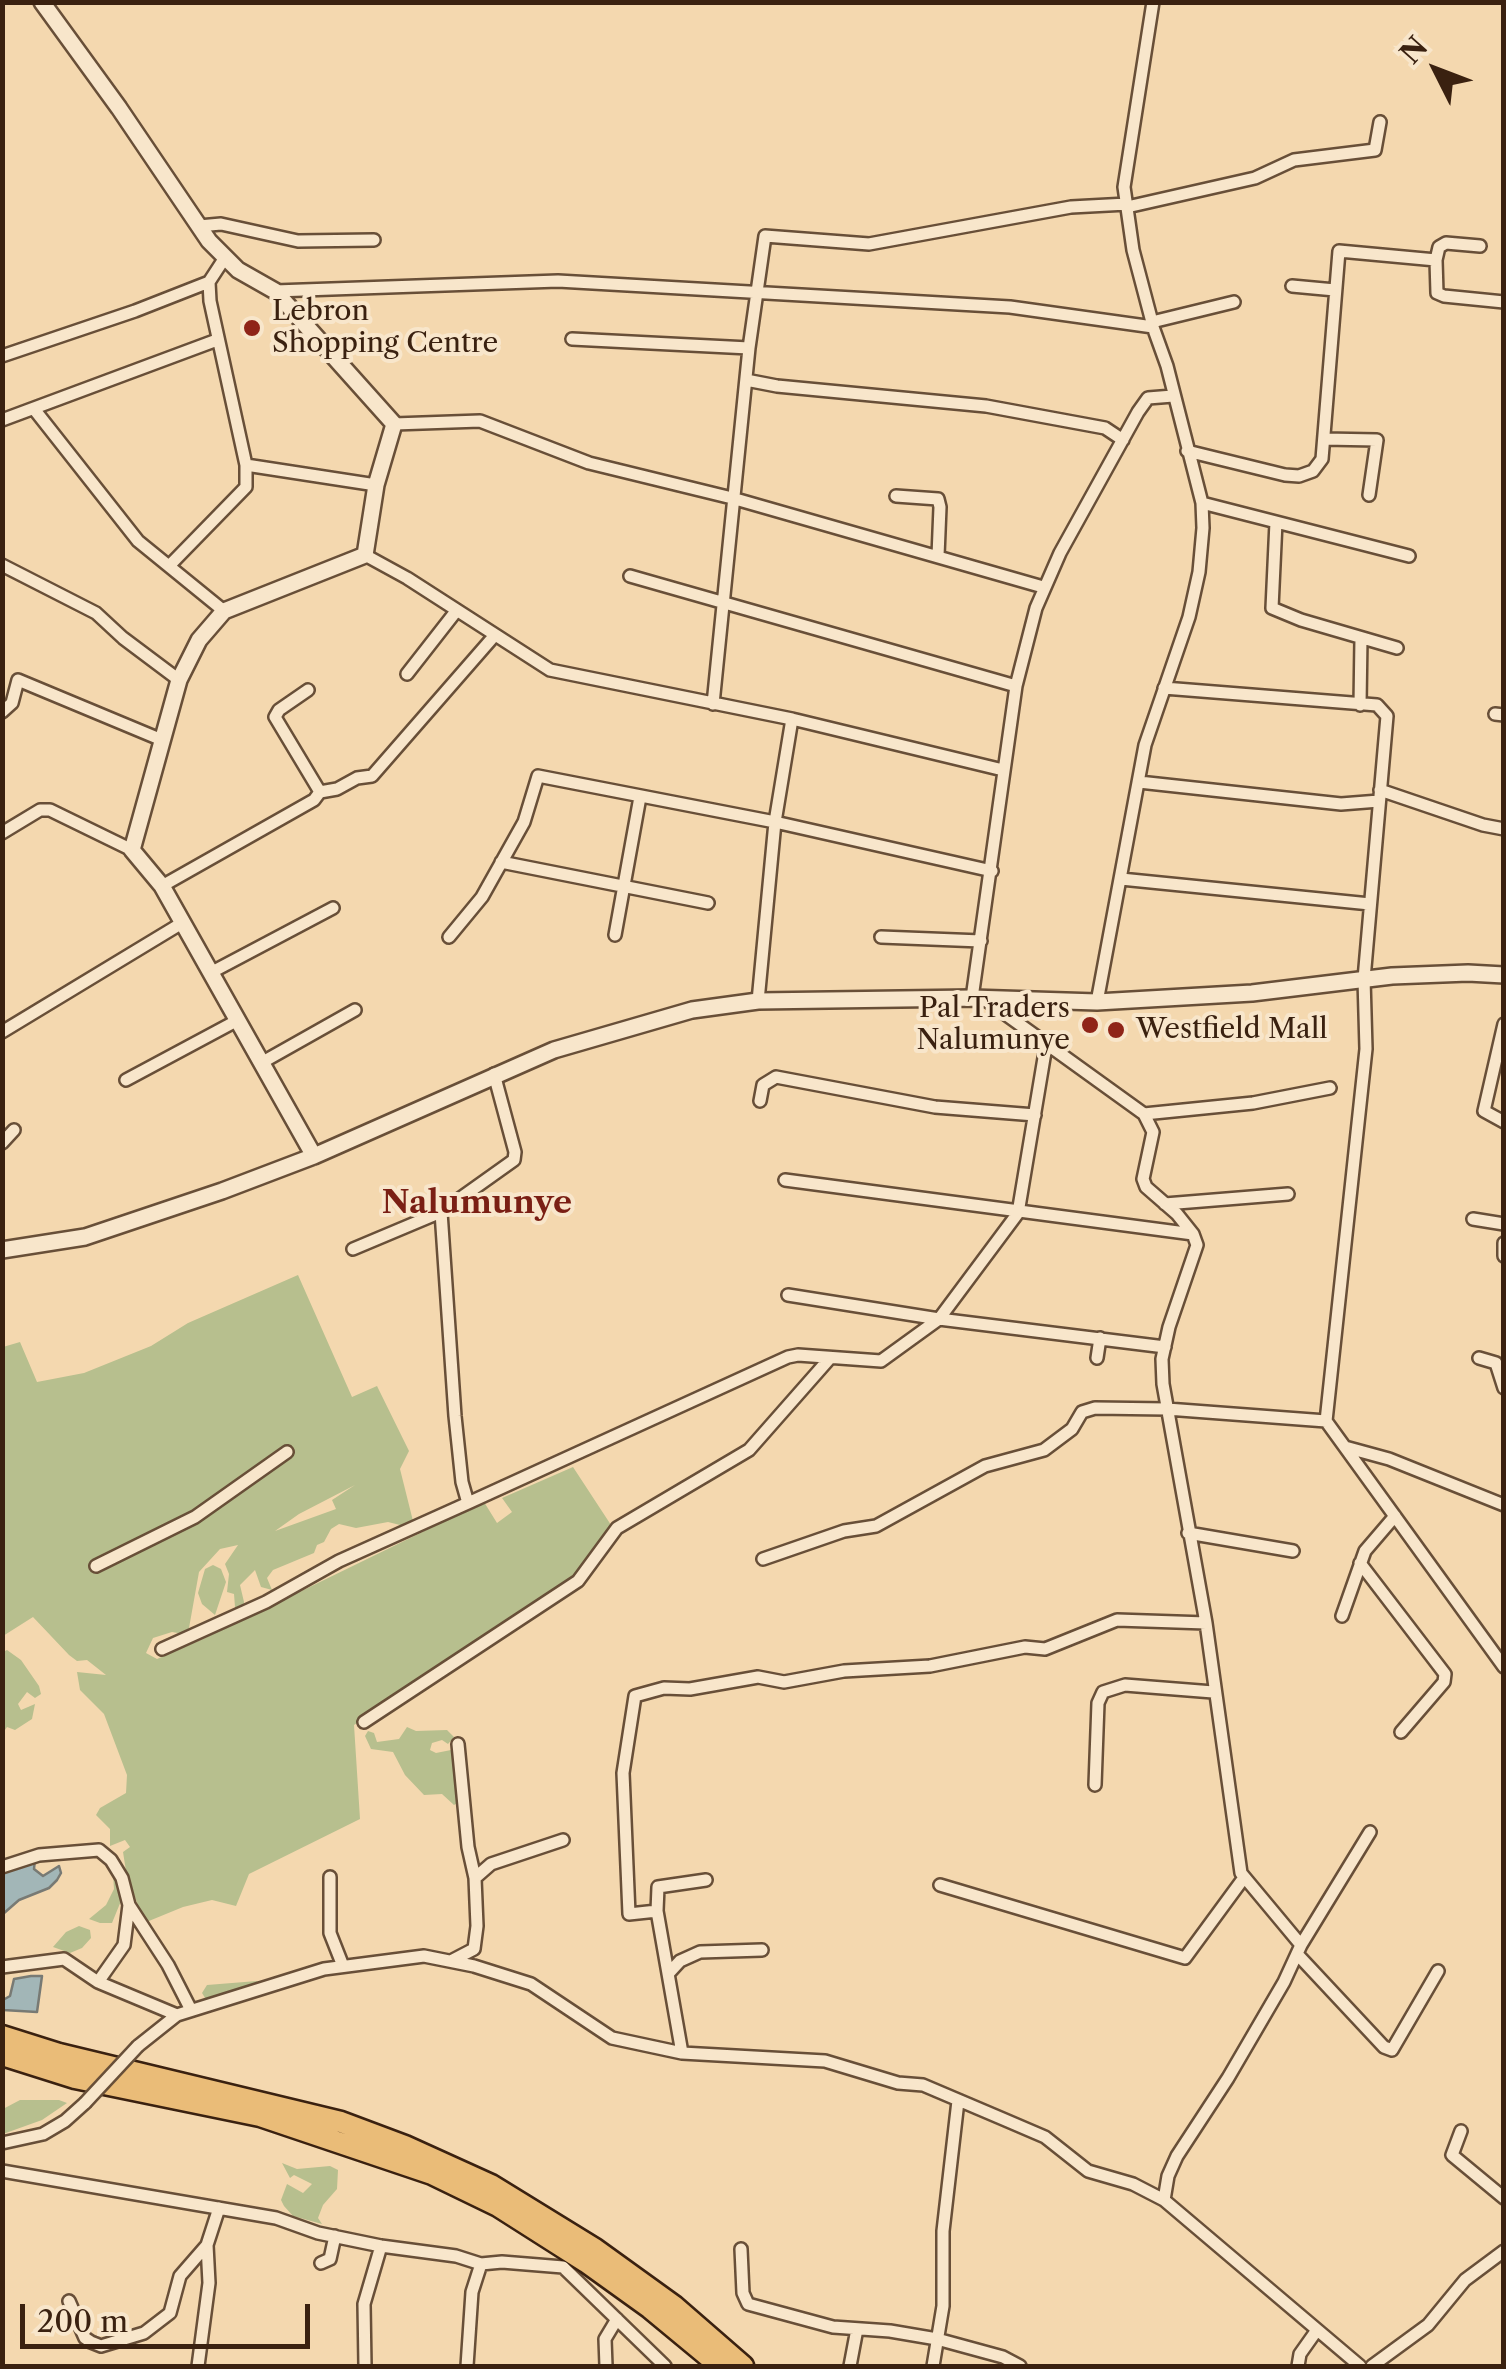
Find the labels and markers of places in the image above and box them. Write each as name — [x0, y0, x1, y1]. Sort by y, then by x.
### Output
place label: Lebron Shopping Centre — [272, 295, 498, 361]
marker: Lebron Shopping Centre — [241, 317, 263, 339]
place label: Pal Traders Nalumunye — [917, 992, 1070, 1058]
place label: Westfield Mall — [1136, 1013, 1328, 1047]
marker: Pal Traders Nalumunye — [1079, 1014, 1101, 1036]
marker: Westfield Mall — [1105, 1019, 1127, 1041]

